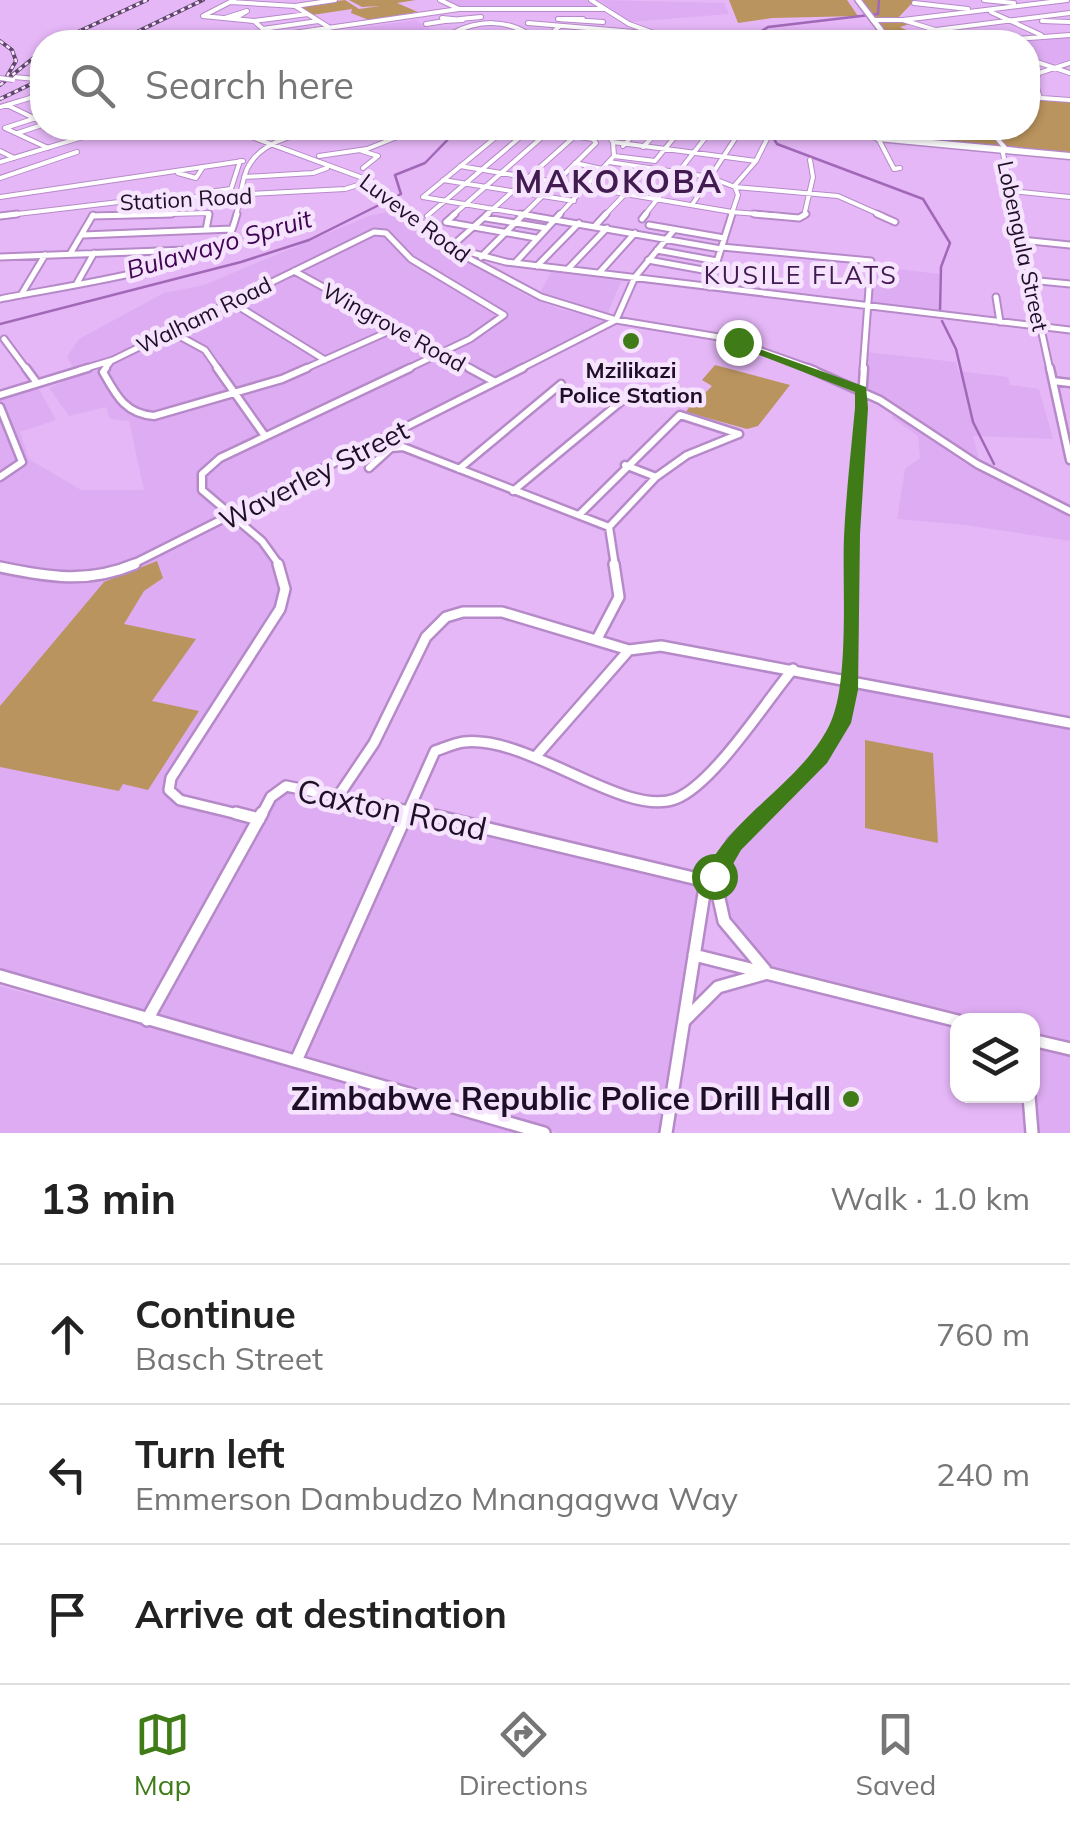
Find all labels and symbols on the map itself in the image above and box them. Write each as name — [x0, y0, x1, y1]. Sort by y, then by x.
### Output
street label: Lobengula Street — [991, 158, 1055, 334]
district label: MAKOKOBA — [515, 161, 723, 201]
street label: Luveve Road — [354, 167, 476, 269]
street label: Station Road — [119, 182, 253, 216]
water label: Bulawayo Spruit — [123, 202, 316, 285]
district label: KUSILE FLATS — [704, 259, 898, 290]
street label: Walham Road — [132, 270, 276, 360]
street label: Wingrove Road — [318, 276, 470, 378]
route end — [716, 320, 762, 366]
marker: Mzilikazi Police Station — [620, 330, 642, 352]
place label: Mzilikazi Police Station — [559, 356, 703, 409]
street label: Waverley Street — [213, 412, 414, 537]
street label: Caxton Road — [294, 769, 491, 849]
route start — [692, 854, 738, 900]
place label: Zimbabwe Republic Police Drill Hall — [291, 1078, 831, 1118]
marker: Zimbabwe Republic Police Drill Hall — [840, 1088, 862, 1110]

